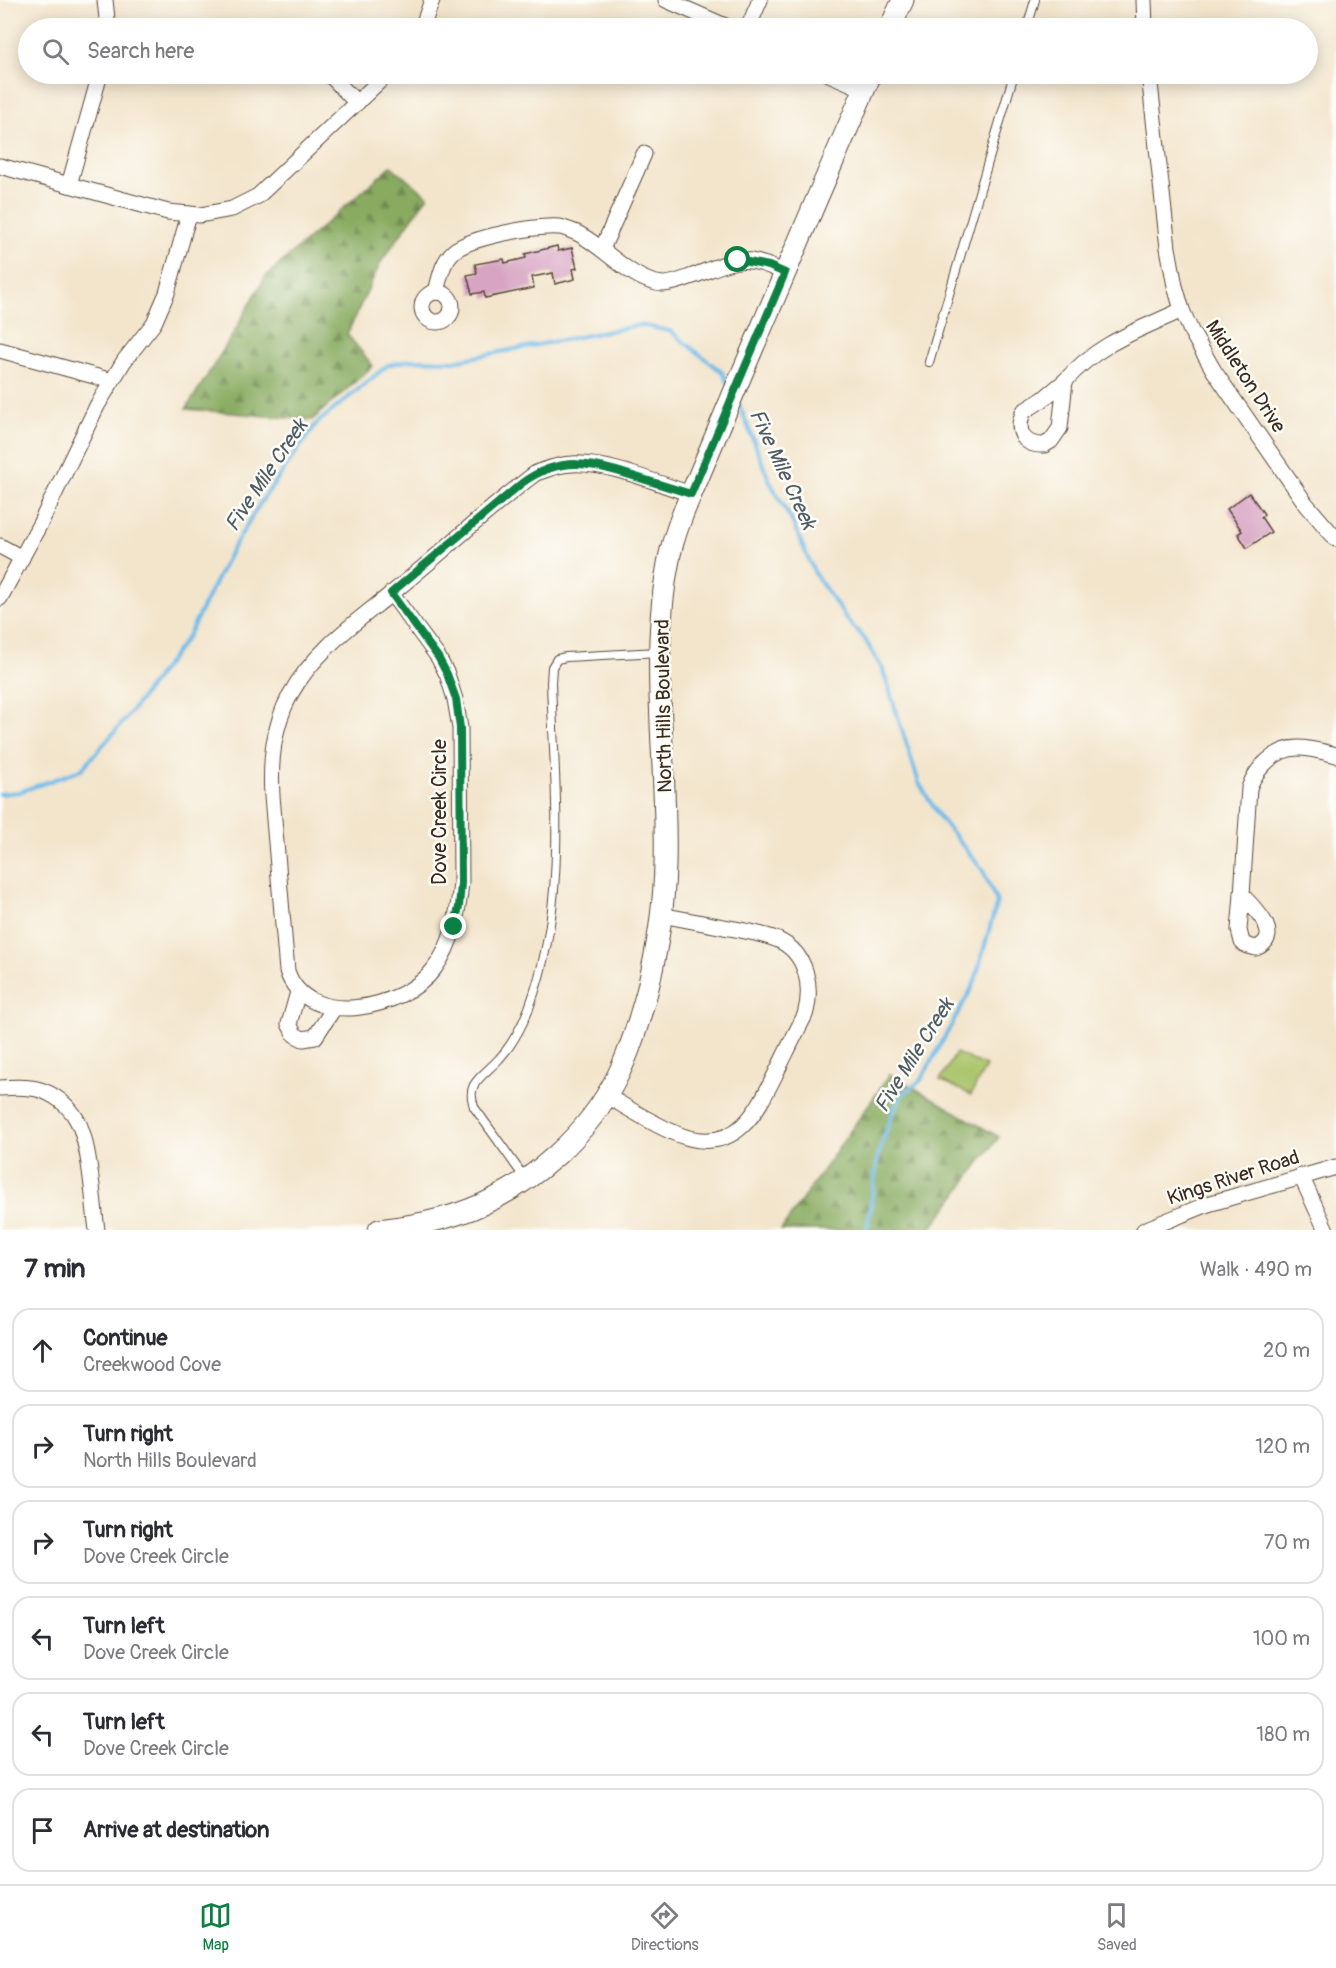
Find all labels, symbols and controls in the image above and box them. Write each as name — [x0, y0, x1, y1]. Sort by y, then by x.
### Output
search box — [18, 18, 1318, 84]
icon: search — [39, 35, 72, 68]
text: Search here — [87, 37, 194, 65]
route start — [724, 246, 750, 272]
street label: Middleton Drive — [1200, 315, 1291, 437]
water label: Five Mile Creek — [743, 405, 823, 536]
water label: Five Mile Creek — [219, 412, 315, 537]
street label: North Hills Boulevard — [649, 619, 678, 793]
street label: Dove Creek Circle — [427, 739, 452, 885]
route end — [440, 913, 466, 939]
water label: Five Mile Creek — [869, 991, 961, 1117]
street label: Kings River Road — [1164, 1144, 1302, 1211]
text: 7 min — [24, 1253, 86, 1285]
text: Walk · 490 m — [1200, 1257, 1312, 1282]
text: Continue — [83, 1324, 167, 1352]
icon: ahead — [26, 1334, 59, 1367]
text: 20 m — [1263, 1338, 1310, 1363]
text: Creekwood Cove — [83, 1352, 221, 1377]
text: Turn right — [83, 1420, 173, 1448]
icon: right — [26, 1430, 59, 1463]
text: 120 m — [1255, 1434, 1310, 1459]
text: North Hills Boulevard — [83, 1448, 257, 1473]
text: Turn right — [83, 1516, 173, 1544]
icon: right — [26, 1526, 59, 1559]
text: 70 m — [1264, 1530, 1310, 1555]
text: Dove Creek Circle — [83, 1544, 229, 1569]
text: Turn left — [83, 1612, 165, 1640]
icon: left — [26, 1622, 59, 1655]
text: 100 m — [1253, 1626, 1310, 1651]
text: Dove Creek Circle — [83, 1640, 229, 1665]
text: Turn left — [83, 1708, 165, 1736]
icon: left — [26, 1718, 59, 1751]
text: 180 m — [1256, 1722, 1310, 1747]
text: Dove Creek Circle — [83, 1736, 229, 1761]
icon: arrive — [26, 1814, 59, 1847]
text: Arrive at destination — [83, 1816, 269, 1844]
tab: Map — [199, 1899, 232, 1955]
tab: Directions — [631, 1899, 699, 1955]
tab: Saved — [1097, 1899, 1137, 1955]

